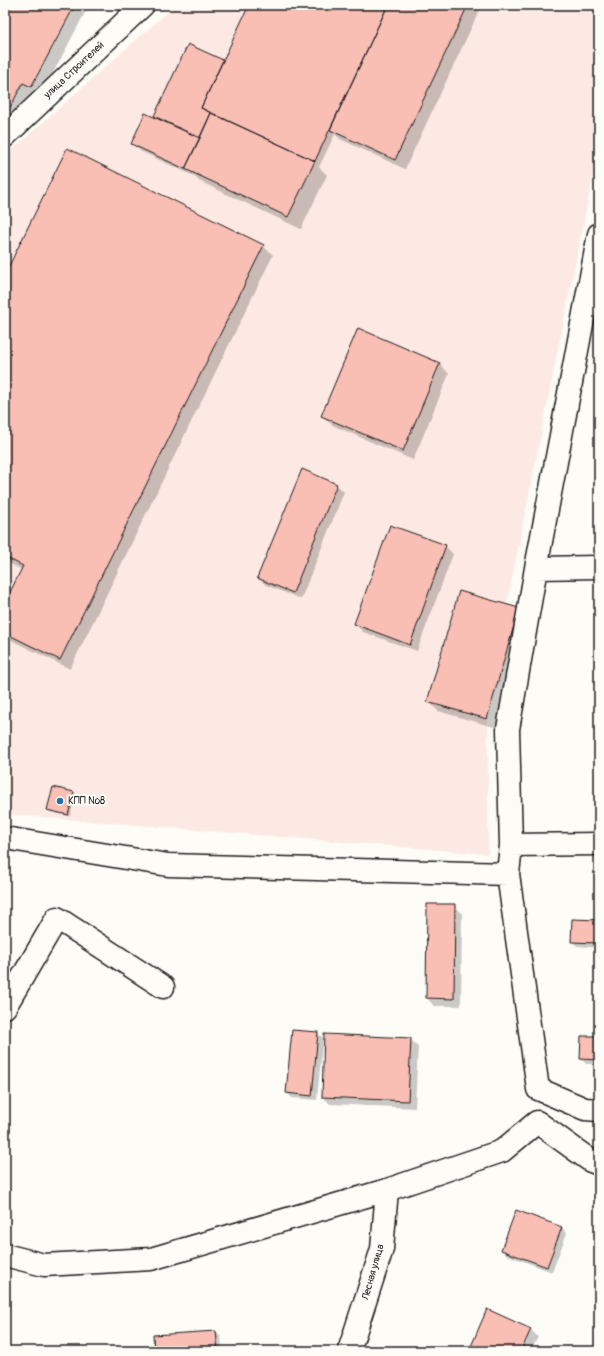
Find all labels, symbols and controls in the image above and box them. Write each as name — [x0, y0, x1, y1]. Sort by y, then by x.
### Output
street label: улица Строителей — [41, 39, 107, 102]
place label: КПП №8 — [68, 795, 105, 807]
marker: КПП №8 — [55, 796, 65, 806]
street label: Лесная улица — [359, 1242, 387, 1302]

